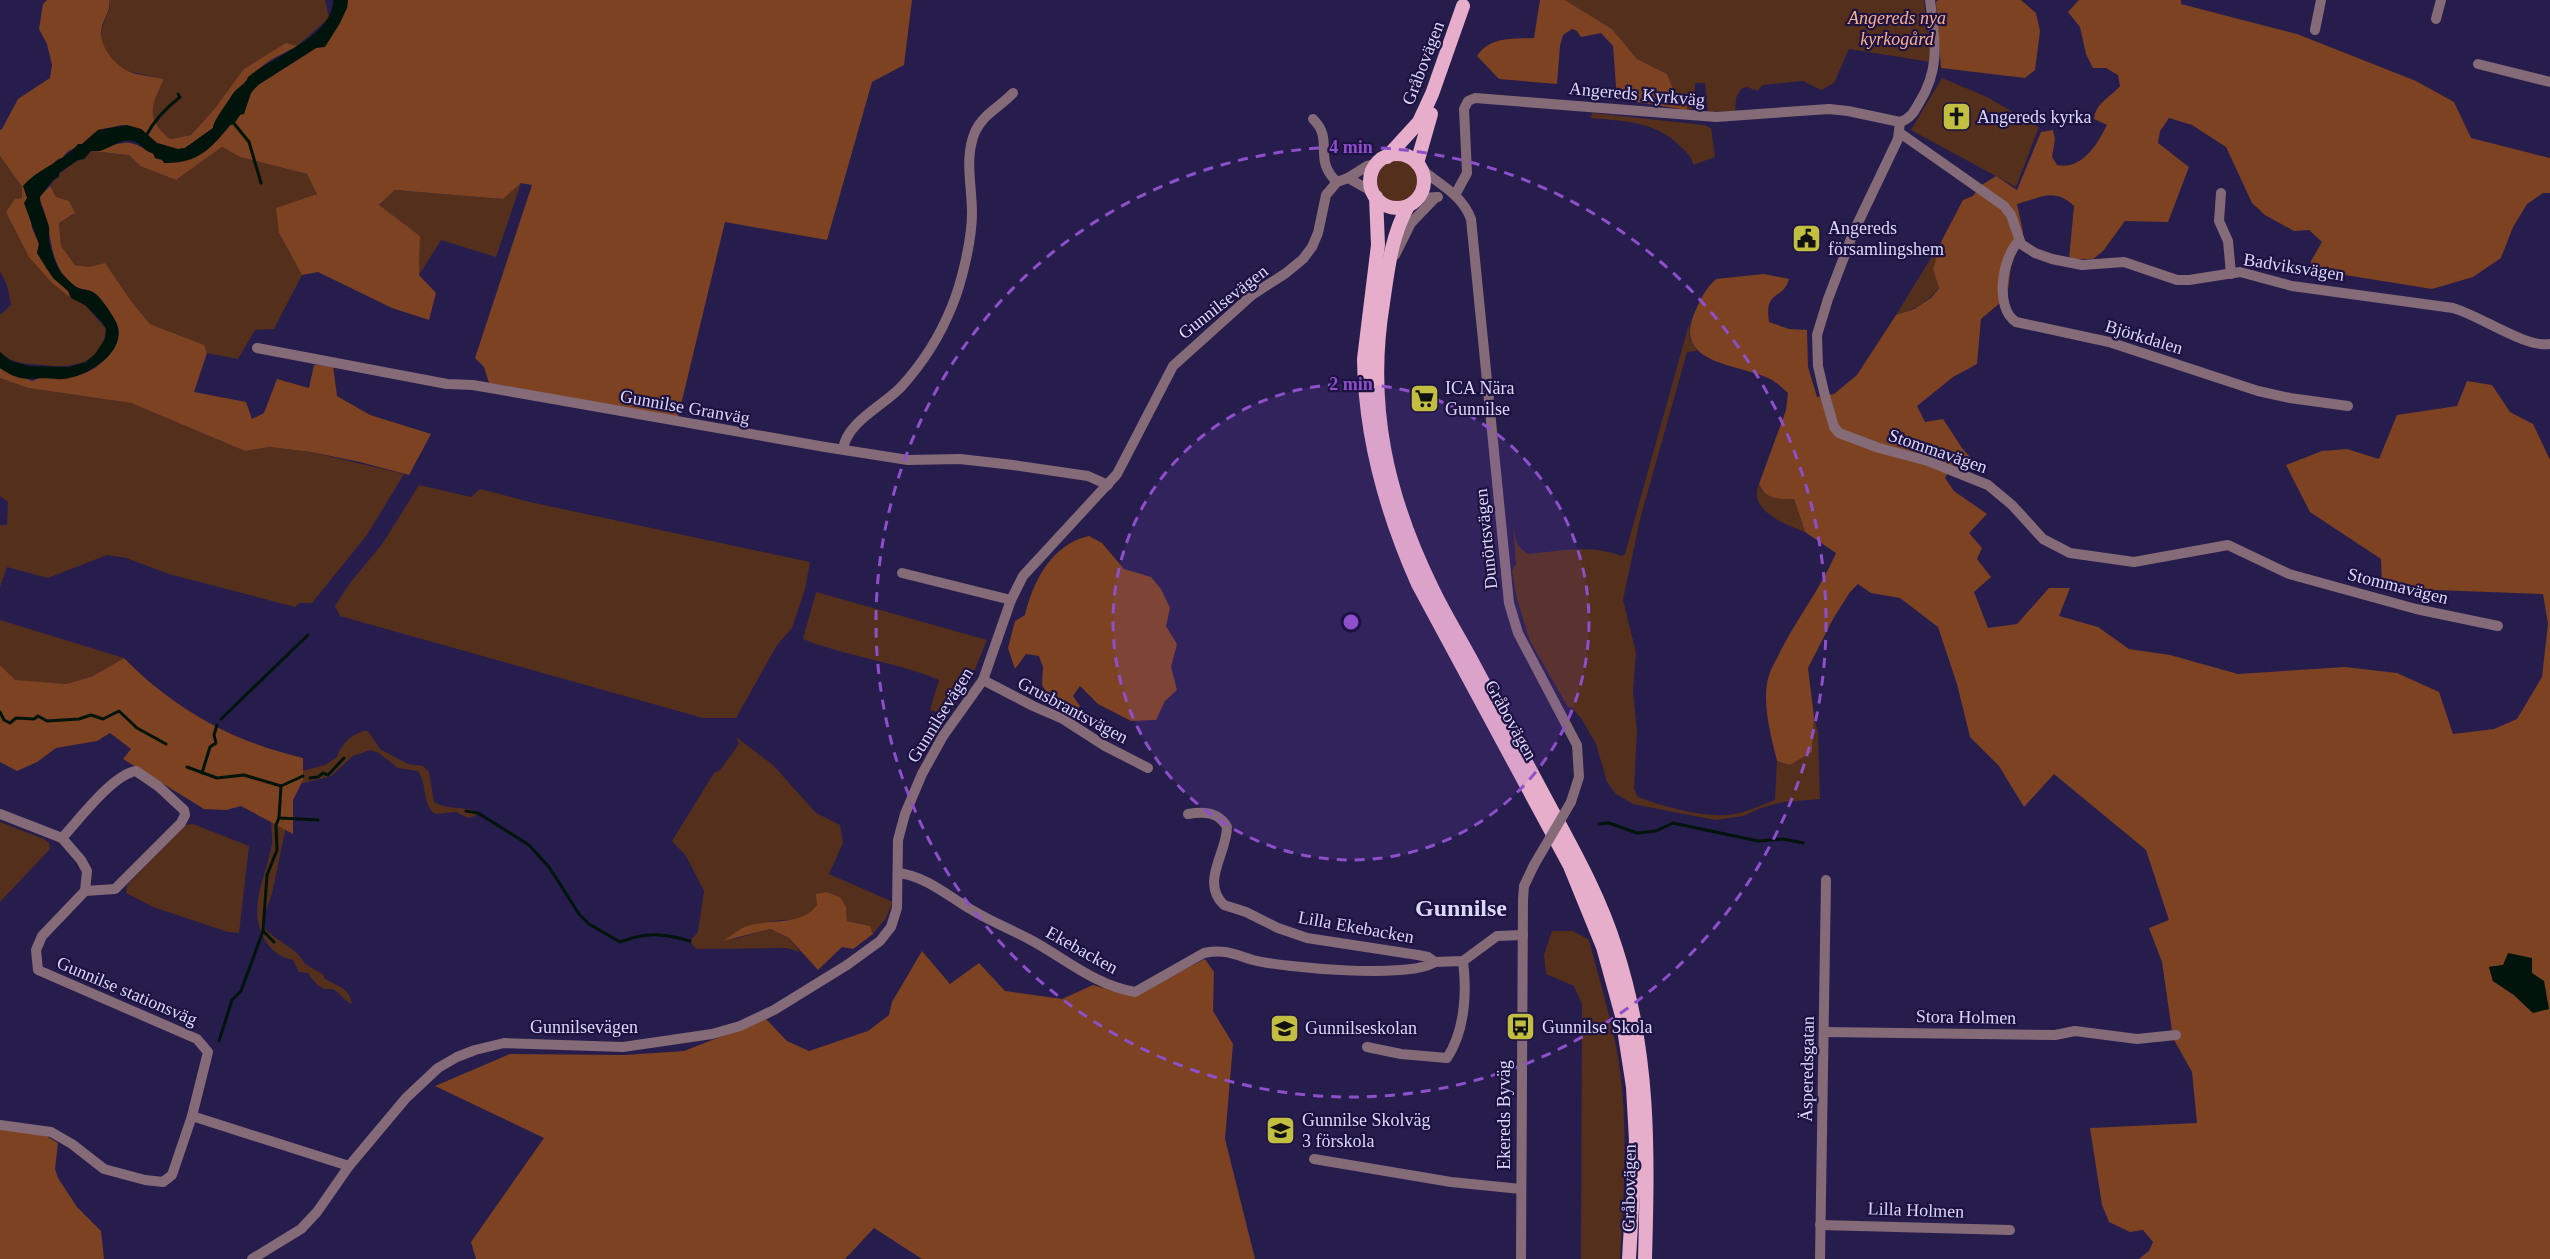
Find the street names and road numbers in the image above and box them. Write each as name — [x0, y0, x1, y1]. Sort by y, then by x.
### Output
street label: Gråbovägen — [1398, 18, 1448, 108]
street label: Angereds Kyrkväg — [1568, 78, 1706, 110]
street label: Badviksvägen — [2242, 249, 2346, 285]
street label: Gunnilsevägen — [1174, 261, 1272, 343]
street label: Björkdalen — [2103, 316, 2185, 358]
street label: Gunnilse Granväg — [619, 386, 751, 428]
street label: Stommavägen — [1886, 425, 1990, 477]
street label: Dunörtsvägen — [1471, 488, 1501, 590]
street label: Stommavägen — [2346, 564, 2450, 608]
street label: Gunnilsevägen — [903, 664, 977, 766]
street label: Grusbrantsvägen — [1014, 673, 1132, 747]
street label: Gråbovägen — [1481, 677, 1541, 763]
street label: Lilla Ekebacken — [1296, 907, 1416, 947]
street label: Ekebacken — [1043, 922, 1121, 978]
street label: Gunnilse stationsväg — [54, 952, 200, 1030]
street label: Stora Holmen — [1916, 1006, 2016, 1028]
street label: Äsperedsgatan — [1796, 1016, 1818, 1122]
street label: Gunnilsevägen — [530, 1017, 638, 1037]
street label: Ekereds Byväg — [1494, 1060, 1514, 1170]
street label: Gråbovägen — [1618, 1144, 1640, 1232]
street label: Lilla Holmen — [1867, 1198, 1965, 1222]

